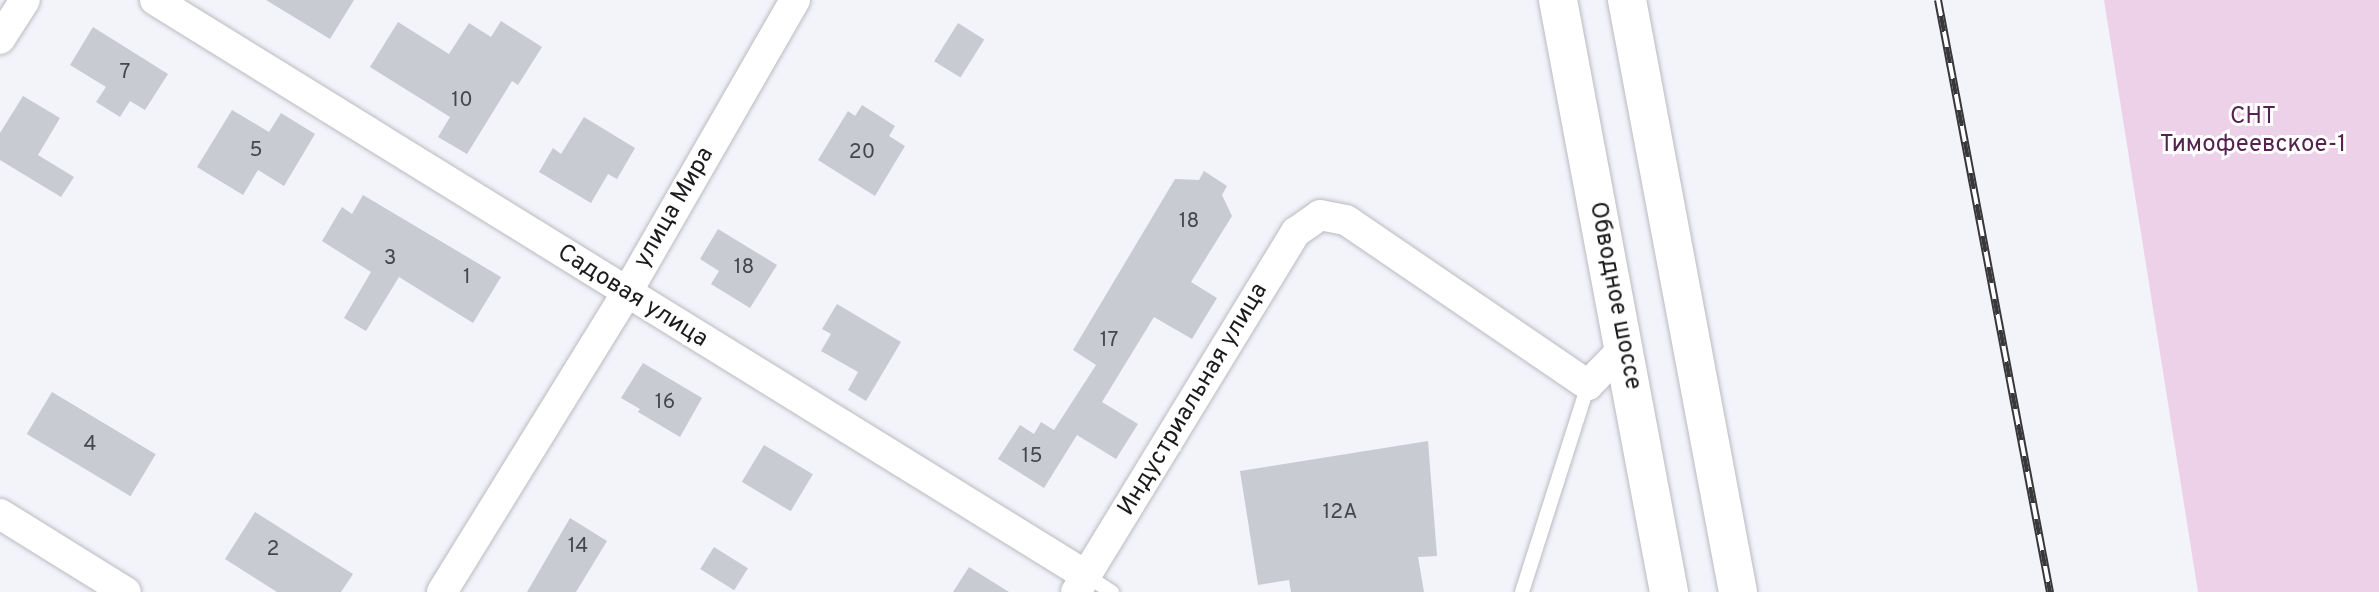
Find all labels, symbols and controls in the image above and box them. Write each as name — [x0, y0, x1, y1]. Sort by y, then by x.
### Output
house number: 7 — [120, 60, 130, 86]
house number: 10 — [451, 88, 473, 114]
park label: СНТ Тимофеевское-1 — [2160, 104, 2346, 160]
house number: 5 — [249, 138, 263, 164]
house number: 20 — [849, 140, 875, 166]
street label: улица Мира — [629, 143, 721, 273]
street label: Обводное шоссе — [1582, 200, 1646, 392]
house number: 18 — [1179, 209, 1199, 235]
street label: Садовая улица — [551, 239, 713, 355]
house number: 3 — [384, 246, 396, 272]
house number: 18 — [734, 255, 754, 281]
house number: 1 — [463, 265, 471, 291]
street label: Индустриальная улица — [1113, 278, 1275, 522]
house number: 17 — [1100, 328, 1118, 354]
house number: 16 — [655, 390, 675, 416]
house number: 4 — [83, 432, 97, 458]
house number: 15 — [1022, 444, 1042, 470]
house number: 12А — [1323, 500, 1357, 526]
house number: 14 — [568, 534, 588, 560]
house number: 2 — [267, 537, 279, 563]

